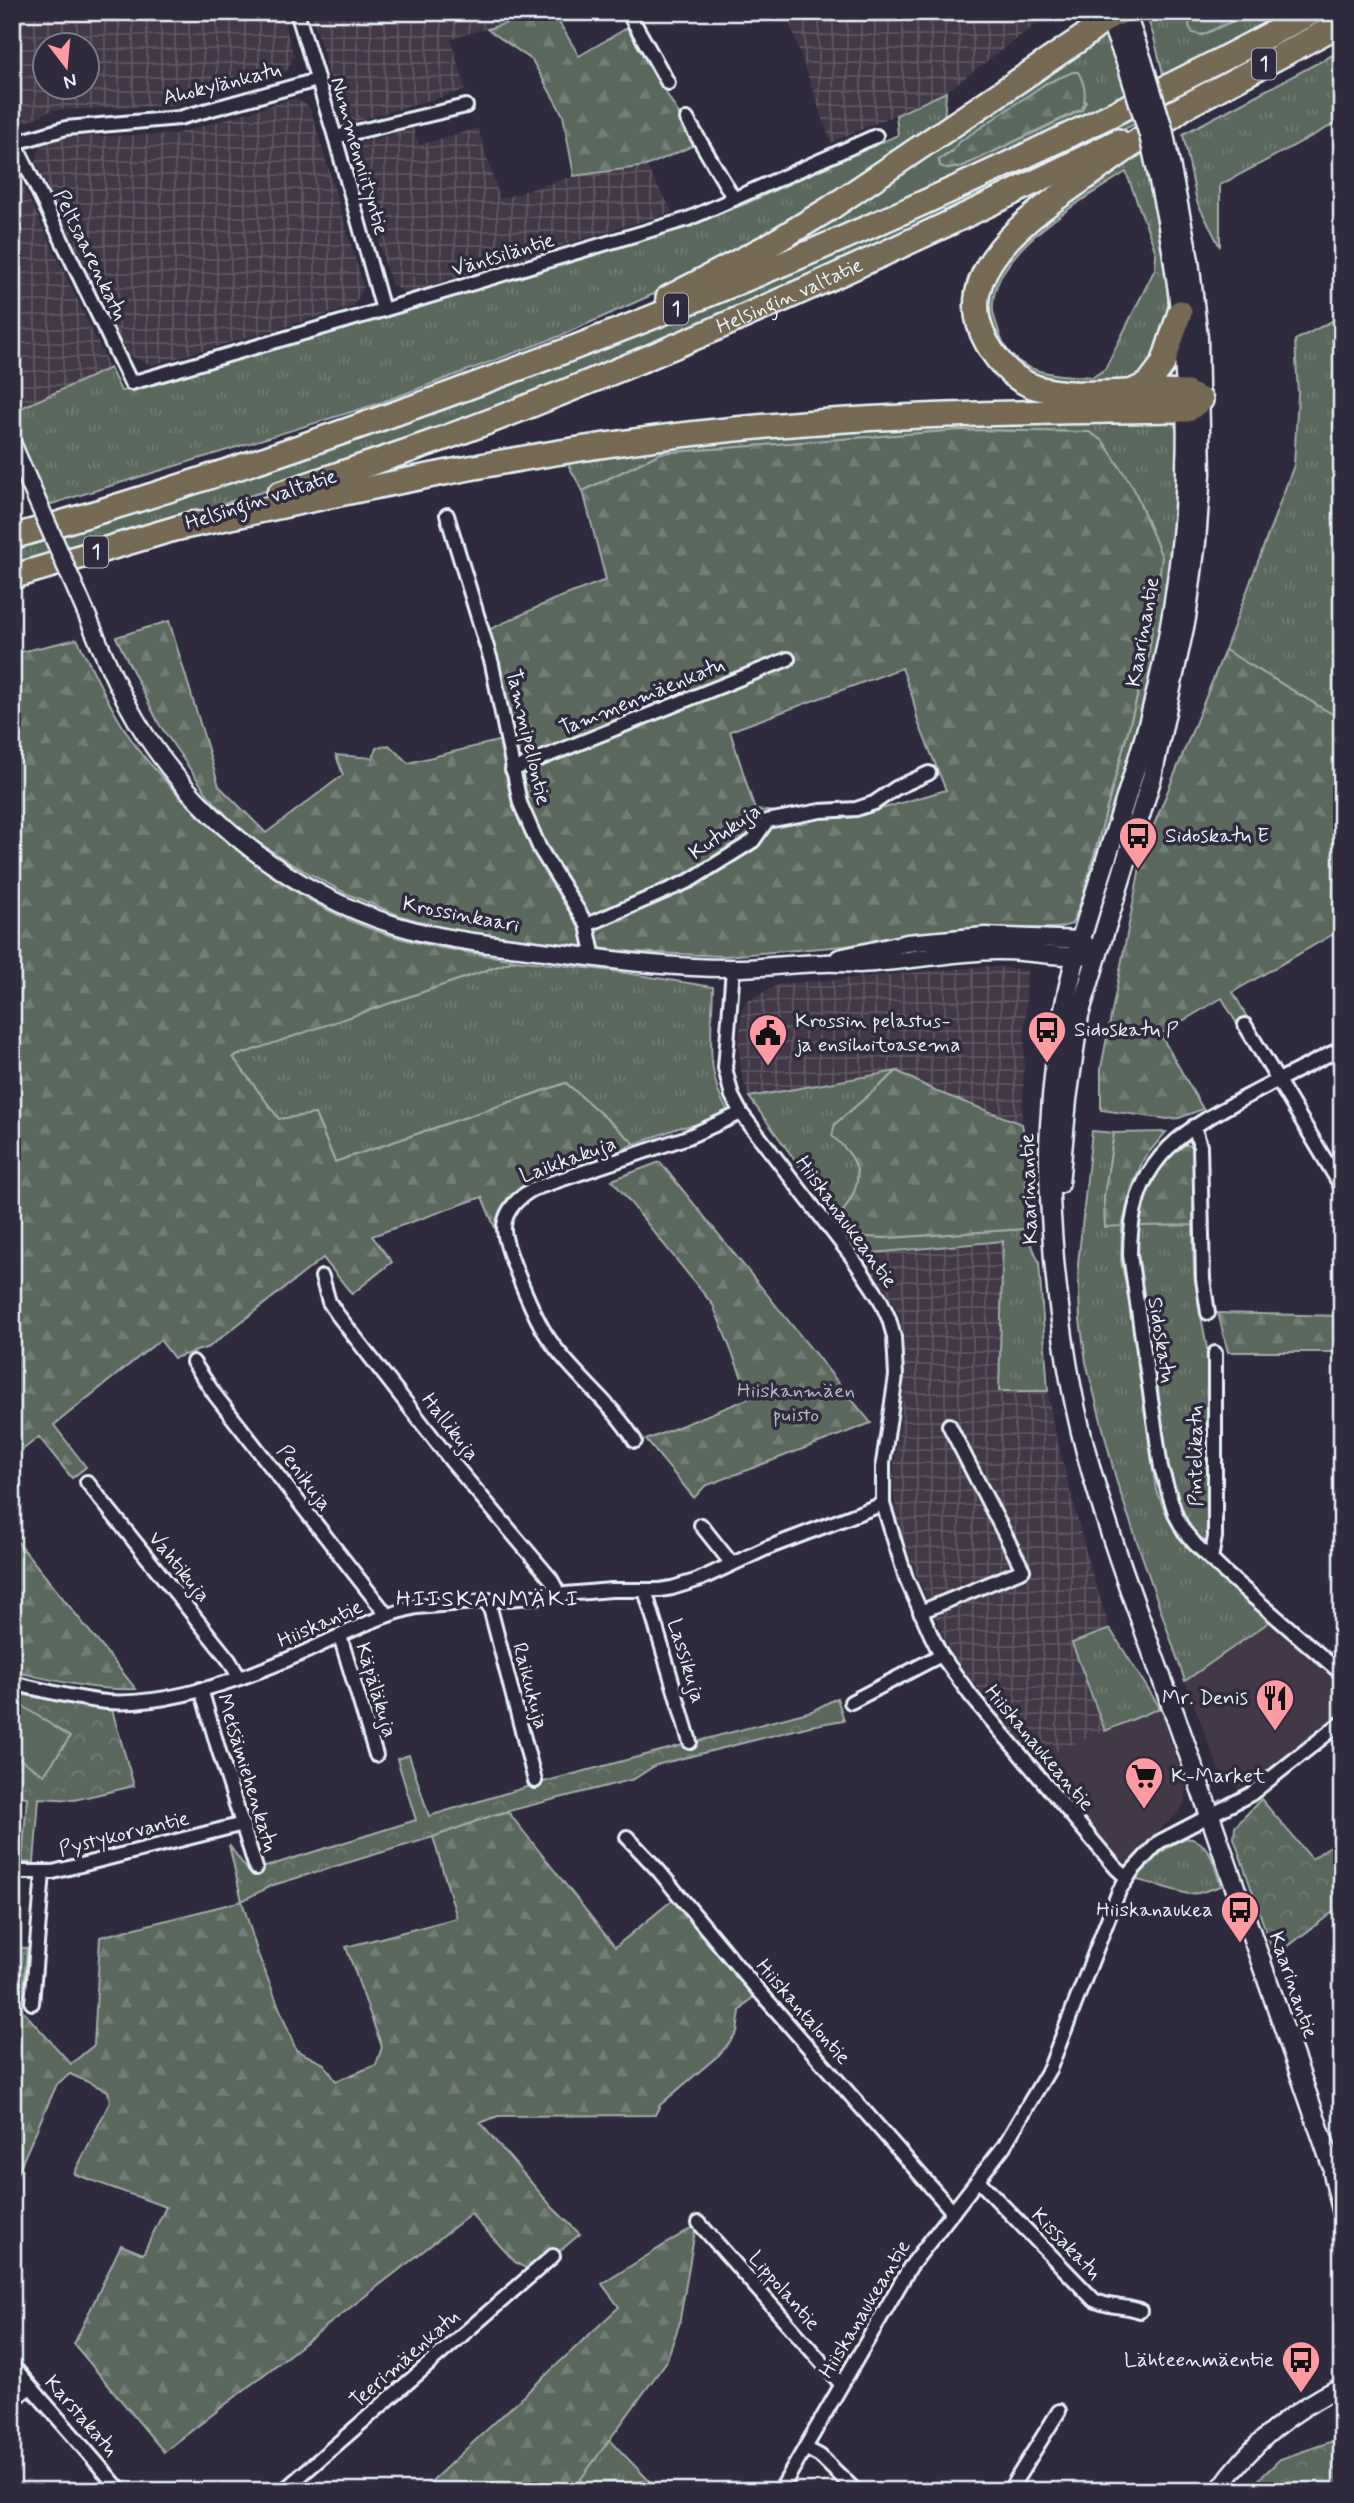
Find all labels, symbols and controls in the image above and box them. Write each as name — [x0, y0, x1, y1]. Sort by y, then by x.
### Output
north arrow — [32, 32, 102, 102]
road number: 1 — [1252, 48, 1276, 80]
street label: Ahokylänkatu — [160, 56, 284, 112]
text: N — [61, 67, 80, 95]
street label: Nummenniityntie — [323, 74, 395, 238]
street label: Peltsaarenkatu — [46, 185, 134, 325]
street label: Väntsiläntie — [448, 226, 558, 284]
street label: Helsingin valtatie — [712, 251, 868, 341]
road number: 1 — [664, 294, 688, 324]
street label: Helsingin valtatie — [182, 462, 341, 540]
road number: 1 — [84, 537, 108, 568]
street label: Kaarinantie — [1120, 575, 1166, 689]
street label: Tammenmäenkatu — [555, 651, 729, 743]
street label: Tammipellontie — [499, 666, 557, 808]
street label: Kutukuja — [684, 797, 766, 867]
bus stop icon: Sidoskatu E — [1117, 815, 1159, 870]
place label: Sidoskatu E — [1165, 822, 1269, 850]
street label: Krossinkaari — [400, 890, 522, 940]
place label: Krossin pelastus- ja ensihoitoasema — [794, 1007, 961, 1059]
bus stop icon: Sidoskatu P — [1026, 1009, 1068, 1064]
public building icon: Krossin pelastus- ja ensihoitoasema — [747, 1012, 789, 1067]
place label: Sidoskatu P — [1074, 1016, 1179, 1044]
street label: Laikkakuja — [516, 1130, 620, 1190]
street label: Kaarinantie — [1013, 1133, 1045, 1245]
street label: Hiiskanaukeantie — [789, 1150, 903, 1294]
street label: Sidoskatu — [1140, 1295, 1182, 1385]
park label: Hiiskanmäen puisto — [737, 1377, 855, 1429]
street label: Hallikuja — [415, 1387, 485, 1467]
street label: Pintelikatu — [1182, 1406, 1210, 1506]
street label: Penikuja — [270, 1439, 338, 1517]
street label: Vahtikuja — [142, 1525, 216, 1609]
district label: HIISKANMÄKI — [396, 1585, 580, 1615]
street label: Hiiskantie — [273, 1593, 367, 1655]
street label: Lassikuja — [660, 1615, 712, 1707]
street label: Käpäläkuja — [348, 1639, 404, 1741]
street label: Raikukuja — [505, 1640, 555, 1732]
restaurant icon: Mr. Denis — [1254, 1677, 1296, 1732]
street label: Hiiskanaukeantie — [978, 1679, 1100, 1817]
place label: Mr. Denis — [1162, 1684, 1248, 1712]
street label: Metsämiehenkatu — [210, 1690, 284, 1856]
supermarket icon: K-Market — [1123, 1755, 1165, 1810]
place label: K-Market — [1171, 1762, 1266, 1790]
street label: Pystykorvantie — [56, 1804, 192, 1864]
bus stop icon: Hiiskanaukea — [1219, 1889, 1261, 1944]
place label: Hiiskanaukea — [1096, 1896, 1213, 1924]
street label: Kaarinantie — [1262, 1928, 1324, 2042]
street label: Hiiskantalontie — [749, 1953, 857, 2071]
street label: Kissakatu — [1025, 2202, 1107, 2286]
street label: Hiiskanaukeantie — [813, 2235, 917, 2383]
street label: Lippolantie — [742, 2245, 826, 2337]
street label: Teerimäenkatu — [344, 2303, 466, 2415]
bus stop icon: Lähteenmäentie — [1280, 2339, 1322, 2394]
place label: Lähteenmäentie — [1124, 2346, 1274, 2374]
street label: Karstakatu — [38, 2369, 124, 2463]

